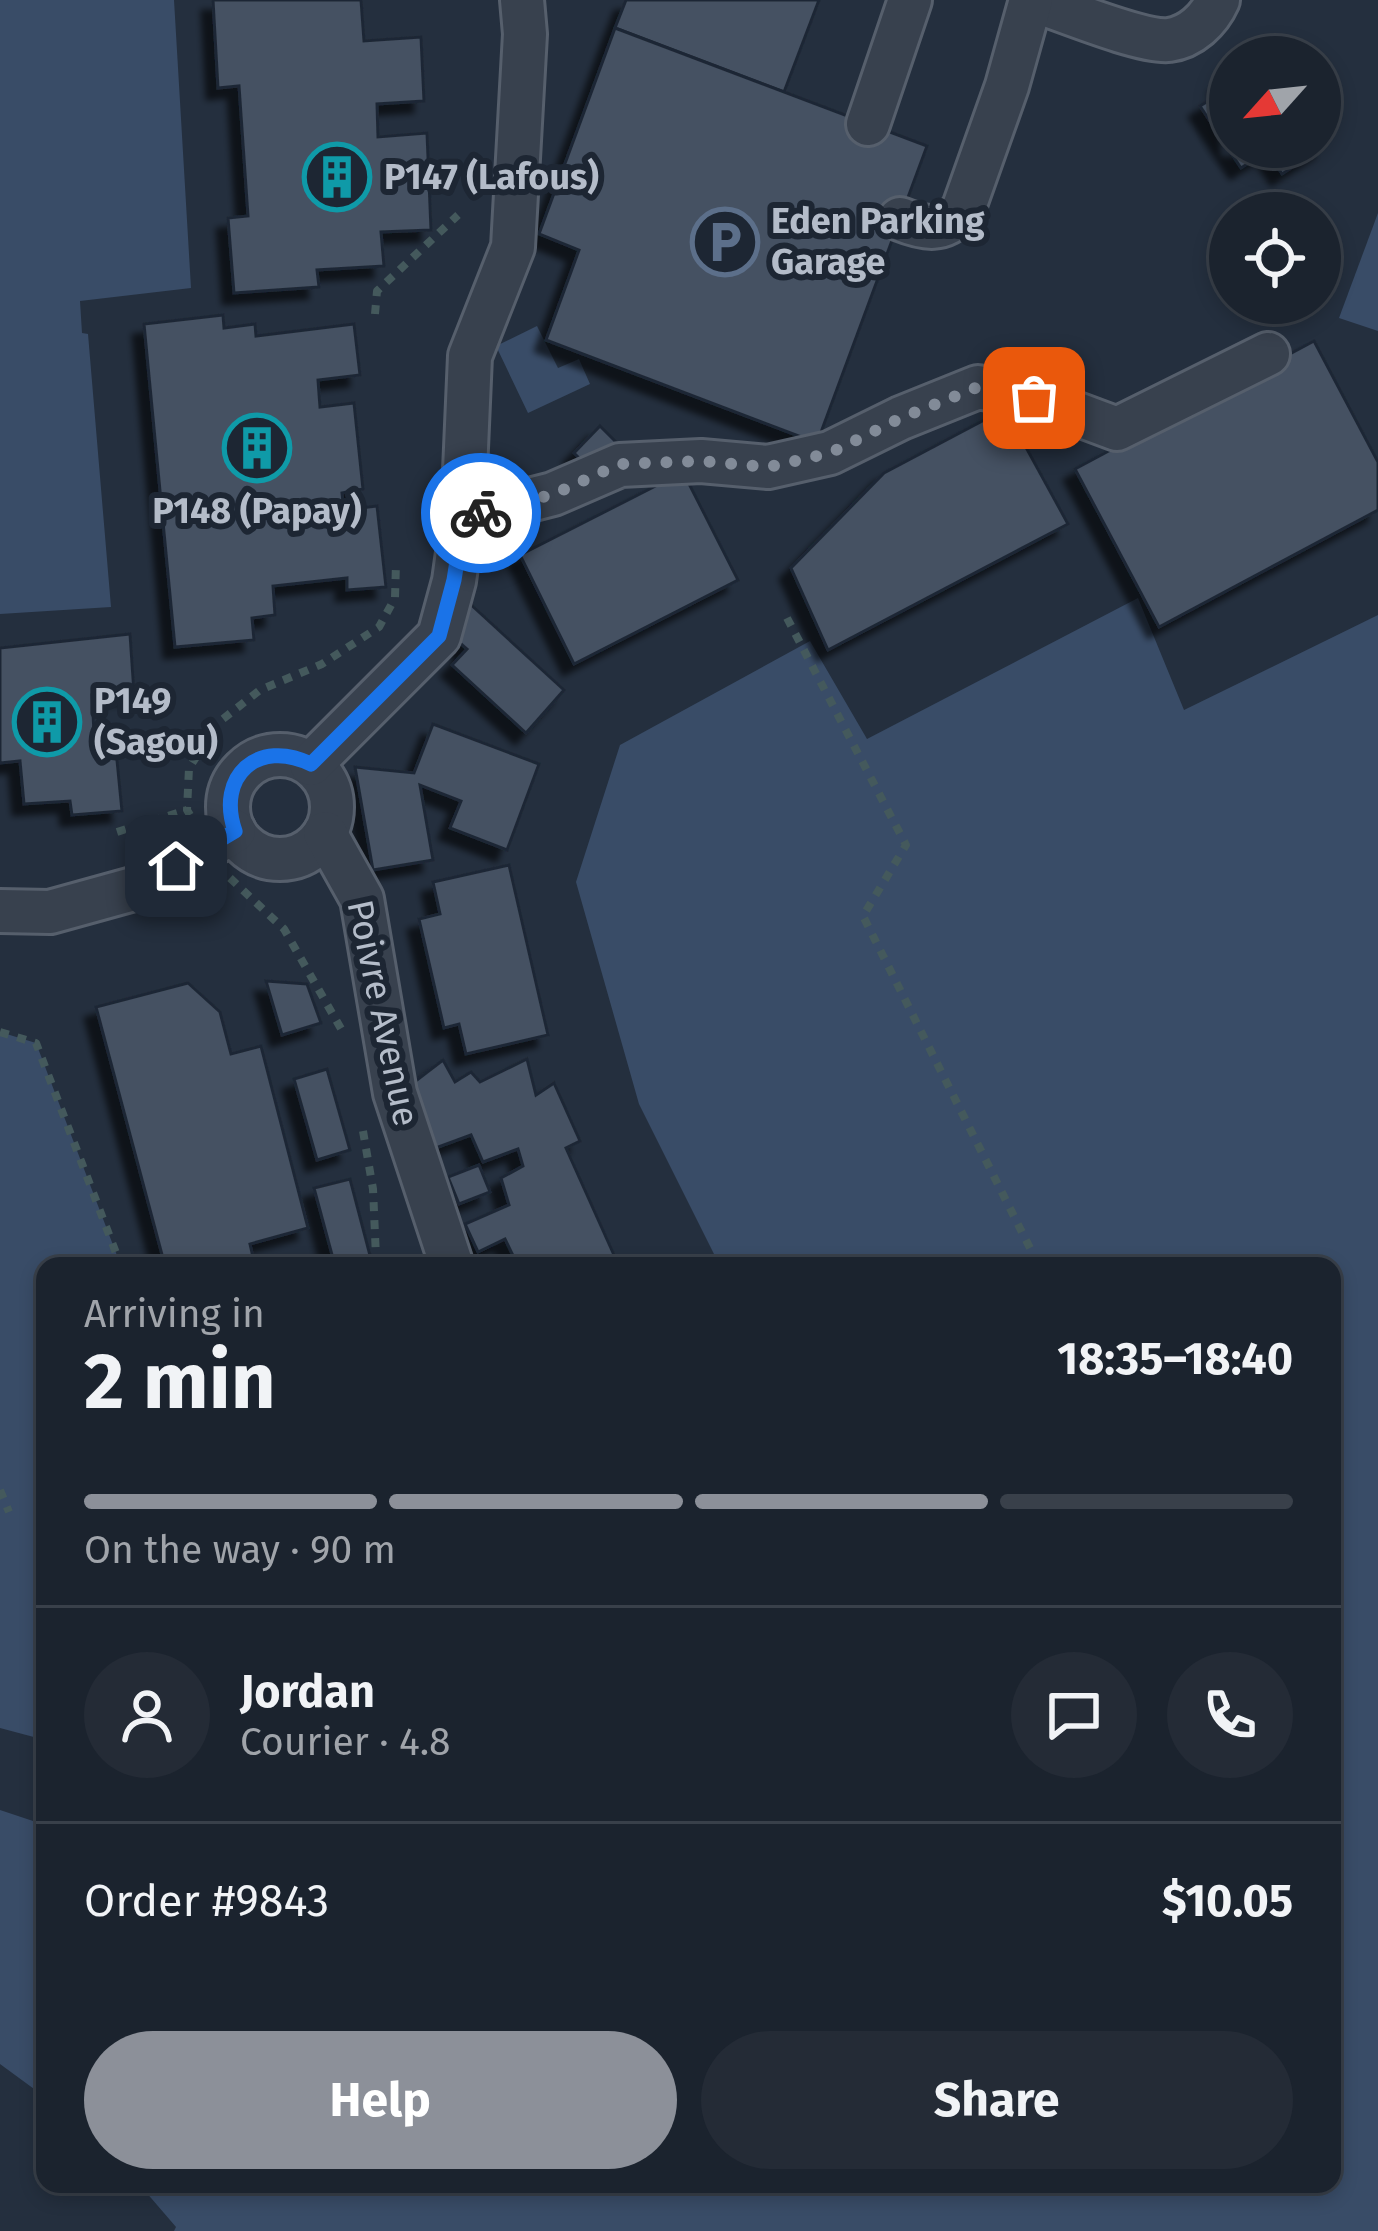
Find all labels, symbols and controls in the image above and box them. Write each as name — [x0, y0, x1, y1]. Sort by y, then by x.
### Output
north arrow — [1209, 36, 1341, 168]
map controls — [1209, 36, 1341, 324]
building icon: P147 (Lafous) — [302, 142, 372, 212]
place label: P147 (Lafous) — [384, 155, 599, 199]
button: locate — [1209, 192, 1341, 324]
place label: Eden Parking Garage — [771, 199, 985, 284]
parking icon: Eden Parking Garage — [690, 207, 760, 277]
pin — [983, 347, 1085, 449]
icon: bag — [1001, 365, 1067, 431]
building icon: P148 (Papay) — [222, 413, 292, 483]
courier — [421, 453, 541, 573]
icon: bike — [448, 480, 514, 546]
place label: P148 (Papay) — [152, 489, 362, 533]
place label: P149 (Sagou) — [94, 679, 218, 764]
building icon: P149 (Sagou) — [12, 687, 82, 757]
pin — [125, 815, 227, 917]
icon: home — [143, 833, 209, 899]
street label: Poivre Avenue — [338, 896, 428, 1130]
text: Arriving in — [84, 1291, 265, 1337]
text: 18:35–18:40 — [1057, 1332, 1293, 1386]
text: 2 min — [84, 1335, 276, 1429]
text: On the way · 90 m — [84, 1527, 396, 1573]
button: person — [84, 1652, 210, 1778]
button: chat — [1011, 1652, 1137, 1778]
button: phone — [1167, 1652, 1293, 1778]
text: Jordan — [240, 1665, 375, 1719]
text: Courier · 4.8 — [240, 1719, 451, 1765]
text: Order #9843 — [84, 1874, 329, 1928]
text: $10.05 — [1162, 1874, 1293, 1928]
button: Help — [84, 2031, 677, 2169]
button: Share — [701, 2031, 1293, 2169]

